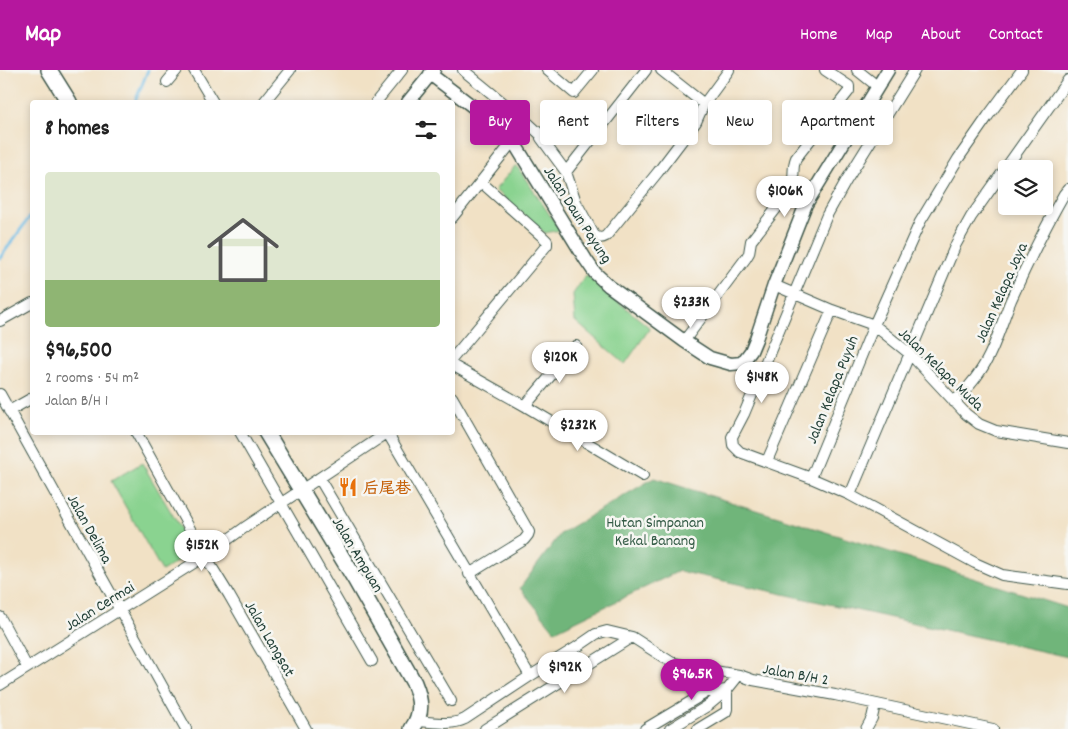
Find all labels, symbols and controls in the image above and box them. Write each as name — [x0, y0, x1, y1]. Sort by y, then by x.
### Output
text: Map — [25, 18, 61, 52]
text: Home — [800, 23, 837, 48]
text: Map — [865, 23, 893, 48]
text: About — [921, 23, 961, 48]
text: Contact — [989, 23, 1043, 48]
chip: Buy — [470, 100, 530, 145]
chip: Rent — [540, 100, 607, 145]
chip: Filters — [617, 100, 698, 145]
chip: New — [708, 100, 772, 145]
chip: Apartment — [782, 100, 893, 145]
text: 8 homes — [45, 115, 110, 145]
icon: filters — [412, 116, 440, 144]
map controls — [998, 160, 1053, 215]
button: layers — [998, 160, 1053, 215]
street label: Jalan Daun Payung — [537, 162, 617, 269]
pin: $106K — [750, 176, 820, 218]
text: $106K — [767, 180, 803, 203]
icon: home — [198, 205, 288, 295]
street label: Jalan Kelapa Jaya — [970, 239, 1035, 347]
pin: $233K — [656, 286, 726, 329]
text: $233K — [673, 291, 709, 314]
street label: Jalan Kelapa Muda — [892, 323, 989, 417]
street label: Jalan Kelapa Puyuh — [801, 332, 865, 447]
text: $96,500 — [45, 337, 112, 367]
pin: $120K — [525, 342, 595, 384]
text: $120K — [543, 346, 577, 369]
pin: $148K — [727, 362, 797, 404]
text: $148K — [746, 366, 778, 389]
text: 2 rooms · 54 m² — [45, 367, 139, 390]
text: Jalan B/H 1 — [45, 390, 108, 413]
pin: $232K — [543, 410, 613, 452]
text: $232K — [560, 414, 596, 437]
restaurant icon: 后尾巷 — [337, 476, 359, 498]
place label: 后尾巷 — [363, 478, 412, 501]
street label: Jalan Delima — [60, 490, 118, 569]
park label: Hutan Simpanan Kekal Banang — [606, 512, 704, 553]
street label: Jalan Ampuan — [325, 513, 388, 597]
pin: $152K — [167, 530, 237, 572]
text: $152K — [185, 534, 219, 557]
street label: Jalan Cermai — [61, 577, 140, 638]
street label: Jalan Langsat — [238, 597, 300, 682]
pin: $192K — [530, 652, 600, 694]
text: $192K — [548, 656, 582, 679]
pin: $96.5K — [651, 658, 733, 701]
street label: Jalan B/H 2 — [761, 658, 830, 693]
text: $96.5K — [672, 663, 712, 686]

